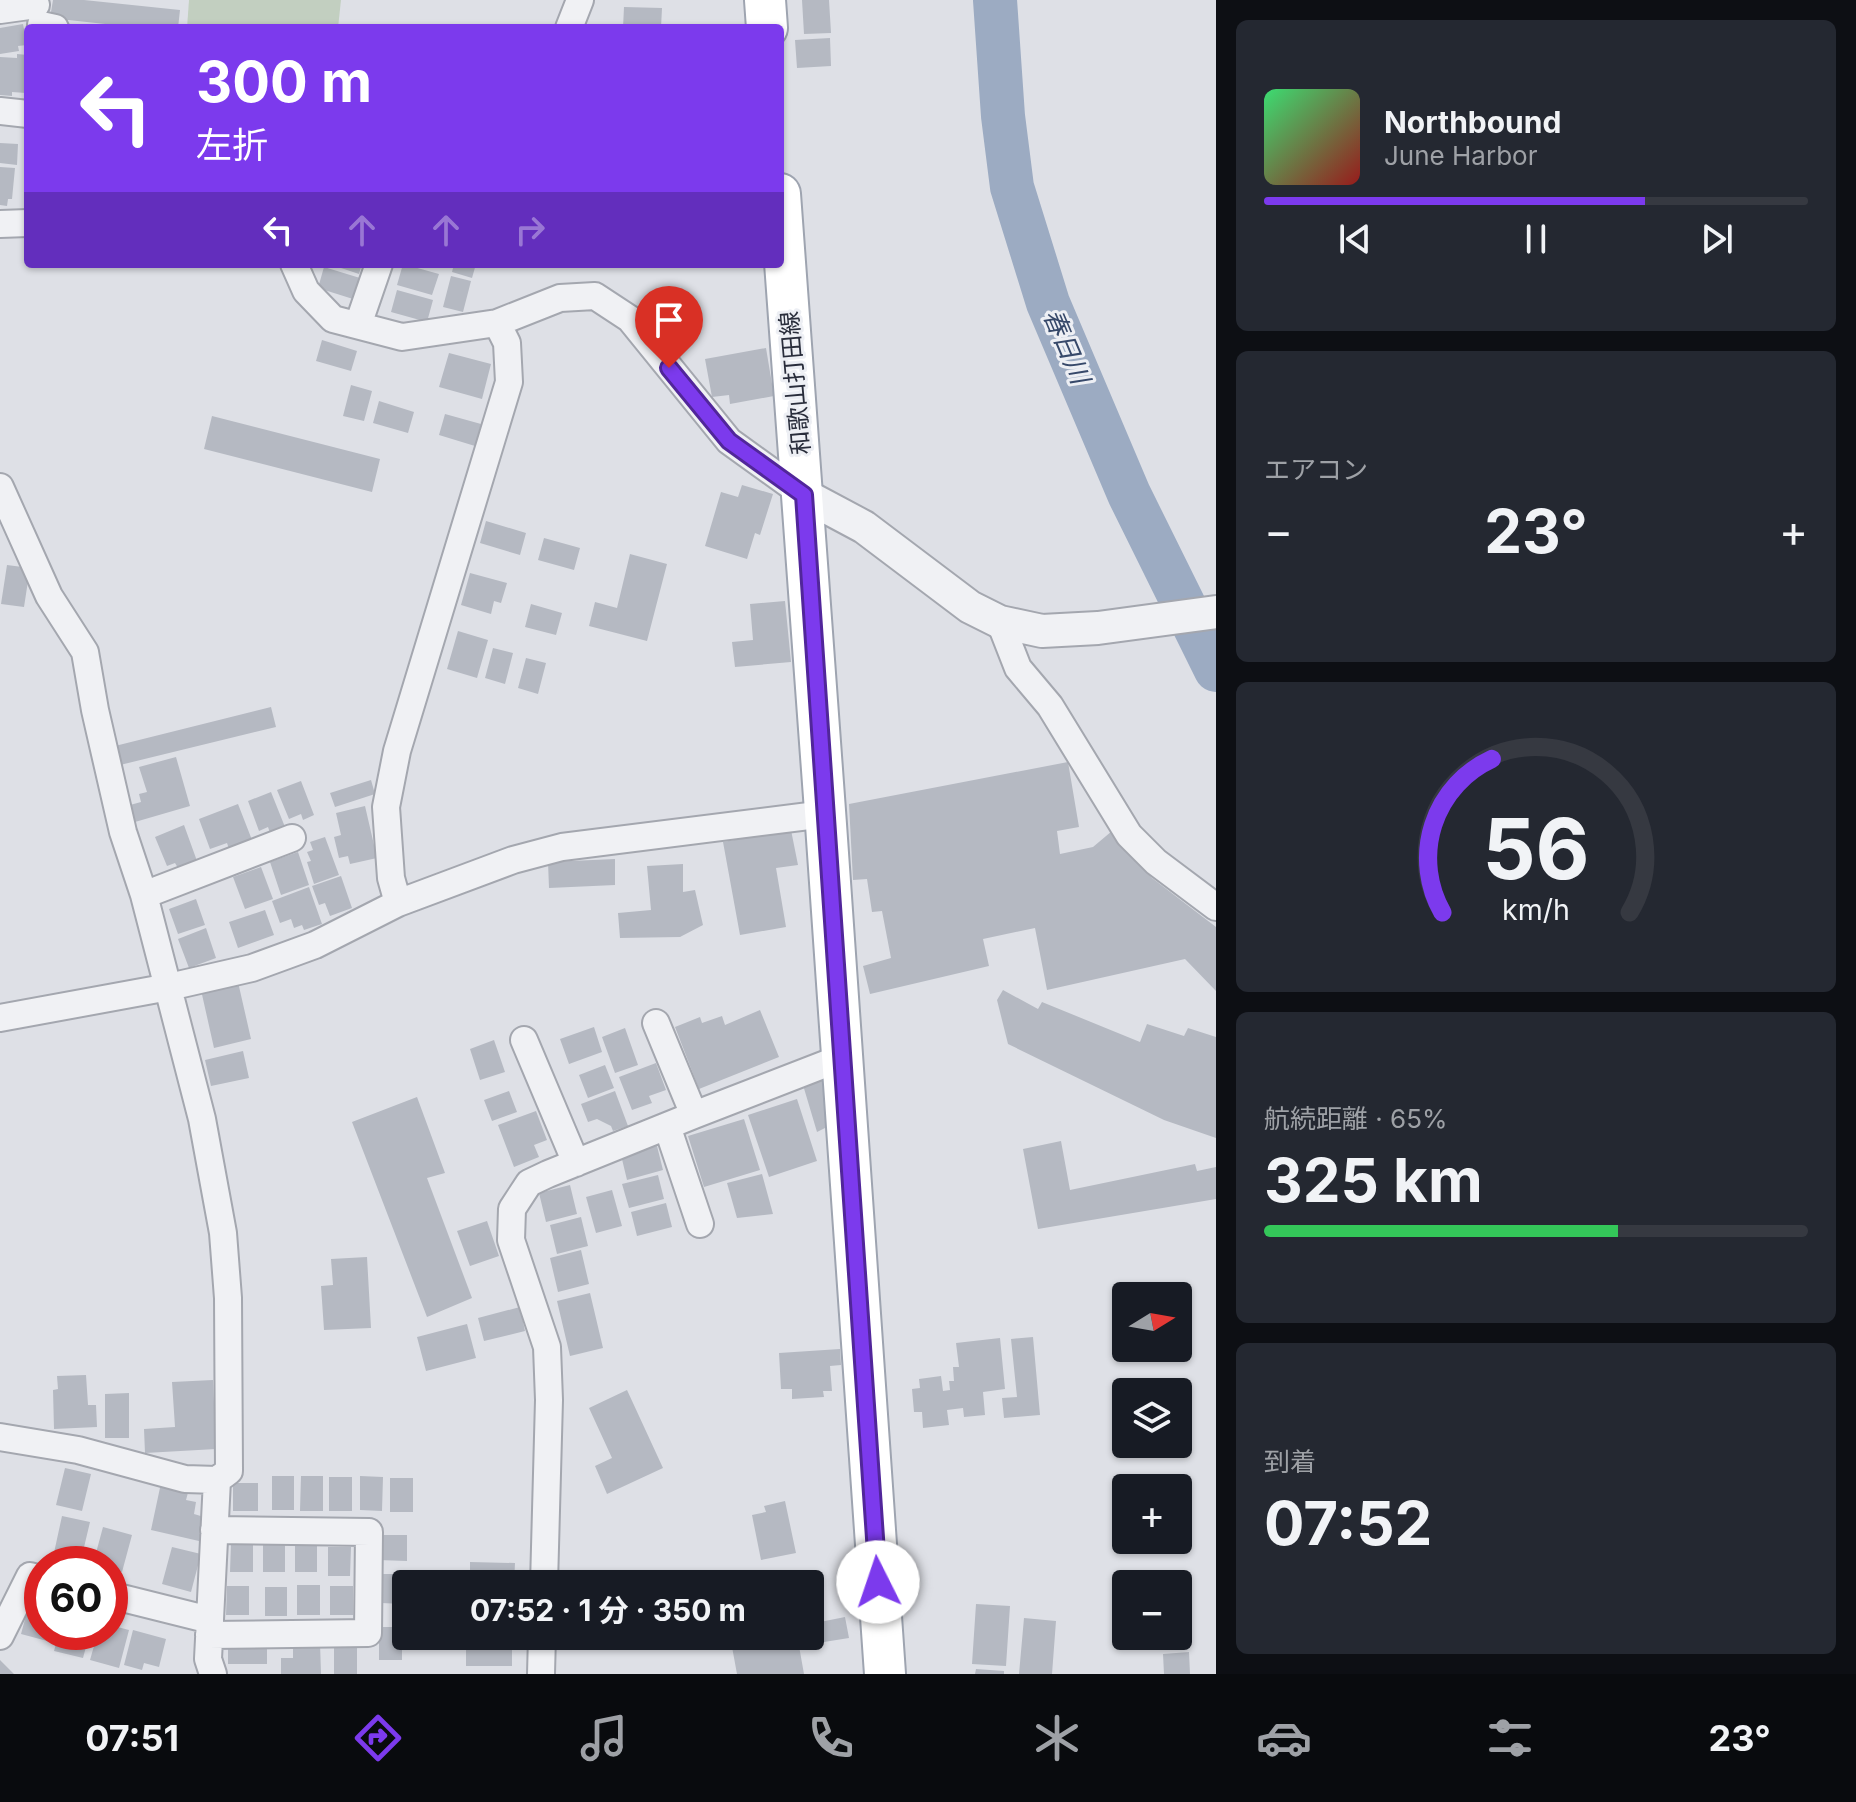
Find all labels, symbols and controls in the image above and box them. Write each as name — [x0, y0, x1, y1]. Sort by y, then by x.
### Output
text: 300 m — [196, 48, 372, 116]
icon: left — [64, 56, 168, 160]
text: Northbound — [1384, 104, 1561, 140]
text: 左折 — [196, 123, 268, 167]
text: June Harbor — [1384, 140, 1537, 171]
icon: left — [256, 208, 300, 252]
icon: ahead — [340, 208, 384, 252]
icon: ahead — [424, 208, 468, 252]
icon: right — [508, 208, 552, 252]
icon: previous — [1333, 217, 1377, 261]
icon: pause — [1514, 217, 1558, 261]
icon: next — [1695, 217, 1739, 261]
pin — [635, 286, 703, 368]
icon: arrive — [647, 298, 691, 342]
water label: 春日川 — [1037, 304, 1098, 391]
street label: 和歌山打田線 — [774, 310, 816, 456]
text: エアコン — [1264, 454, 1368, 485]
text: 23° — [1484, 495, 1588, 567]
text: − — [1264, 504, 1293, 558]
text: + — [1779, 504, 1808, 558]
text: 56 — [1482, 798, 1590, 899]
text: km/h — [1502, 892, 1570, 927]
text: 航続距離 · 65% — [1264, 1103, 1448, 1134]
text: 325 km — [1264, 1144, 1483, 1216]
north arrow — [1112, 1282, 1192, 1362]
map controls — [1112, 1282, 1192, 1650]
button: layers — [1112, 1378, 1192, 1458]
text: 到着 — [1264, 1446, 1316, 1477]
button: + — [1112, 1474, 1192, 1554]
text: 07:52 — [1264, 1487, 1432, 1559]
position arrow — [836, 1540, 920, 1624]
speed limit sign: 60 — [24, 1546, 128, 1650]
button: − — [1112, 1570, 1192, 1650]
text: 07:52 · 1 分 · 350 m — [470, 1592, 746, 1628]
icon: directions — [350, 1710, 406, 1766]
icon: music — [576, 1710, 632, 1766]
icon: phone — [803, 1710, 859, 1766]
icon: climate — [1029, 1710, 1085, 1766]
icon: car — [1256, 1710, 1312, 1766]
icon: filters — [1482, 1710, 1538, 1766]
text: 07:51 — [85, 1716, 179, 1760]
text: 23° — [1708, 1716, 1771, 1760]

